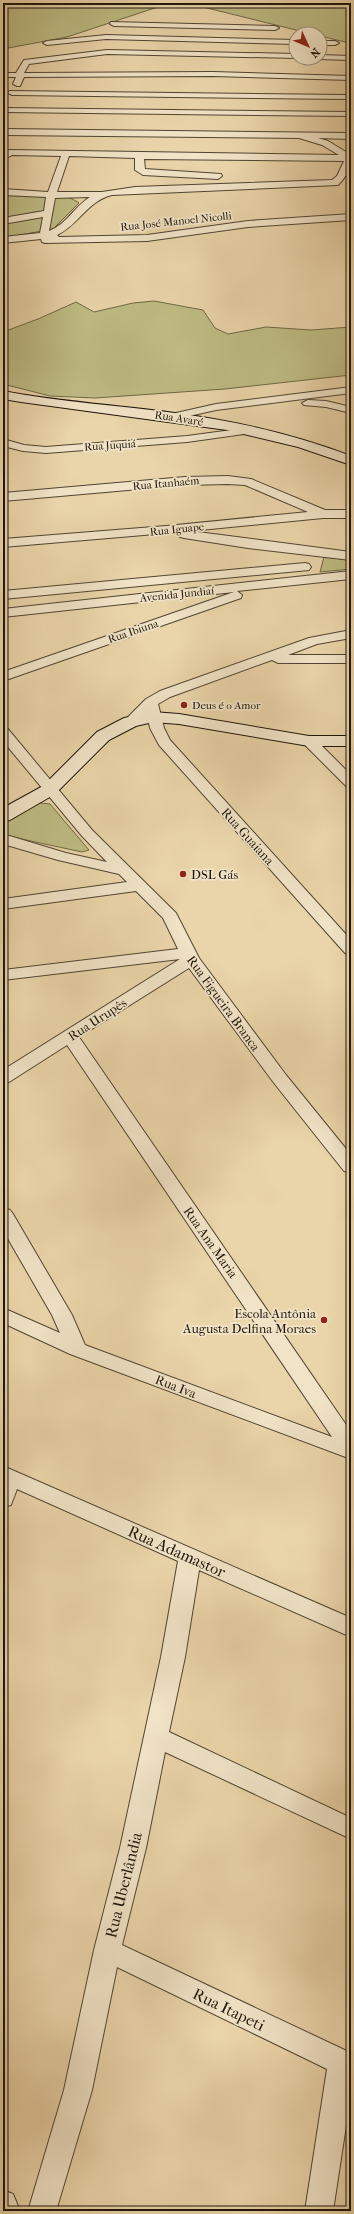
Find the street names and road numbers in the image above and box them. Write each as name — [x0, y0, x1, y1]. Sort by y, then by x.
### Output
street label: Rua José Manoel Nicolli — [120, 209, 233, 234]
street label: Rua Avaré — [154, 408, 205, 429]
street label: Rua Juquiá — [84, 437, 137, 454]
street label: Rua Itanhaém — [132, 474, 201, 493]
street label: Rua Iguape — [149, 520, 205, 539]
street label: Avenida Jundiaí — [138, 584, 216, 605]
street label: Rua Ibiuna — [106, 617, 161, 646]
street label: Rua Guaiana — [218, 805, 278, 869]
street label: Rua Figueira Branca — [184, 953, 264, 1055]
street label: Rua Urupês — [65, 995, 129, 1044]
street label: Rua Ana Maria — [181, 1204, 241, 1282]
street label: Rua Iva — [153, 1372, 199, 1401]
street label: Rua Adamastor — [125, 1521, 229, 1582]
street label: Rua Uberlândia — [101, 1830, 146, 1940]
street label: Rua Itapeti — [190, 1984, 268, 2035]

